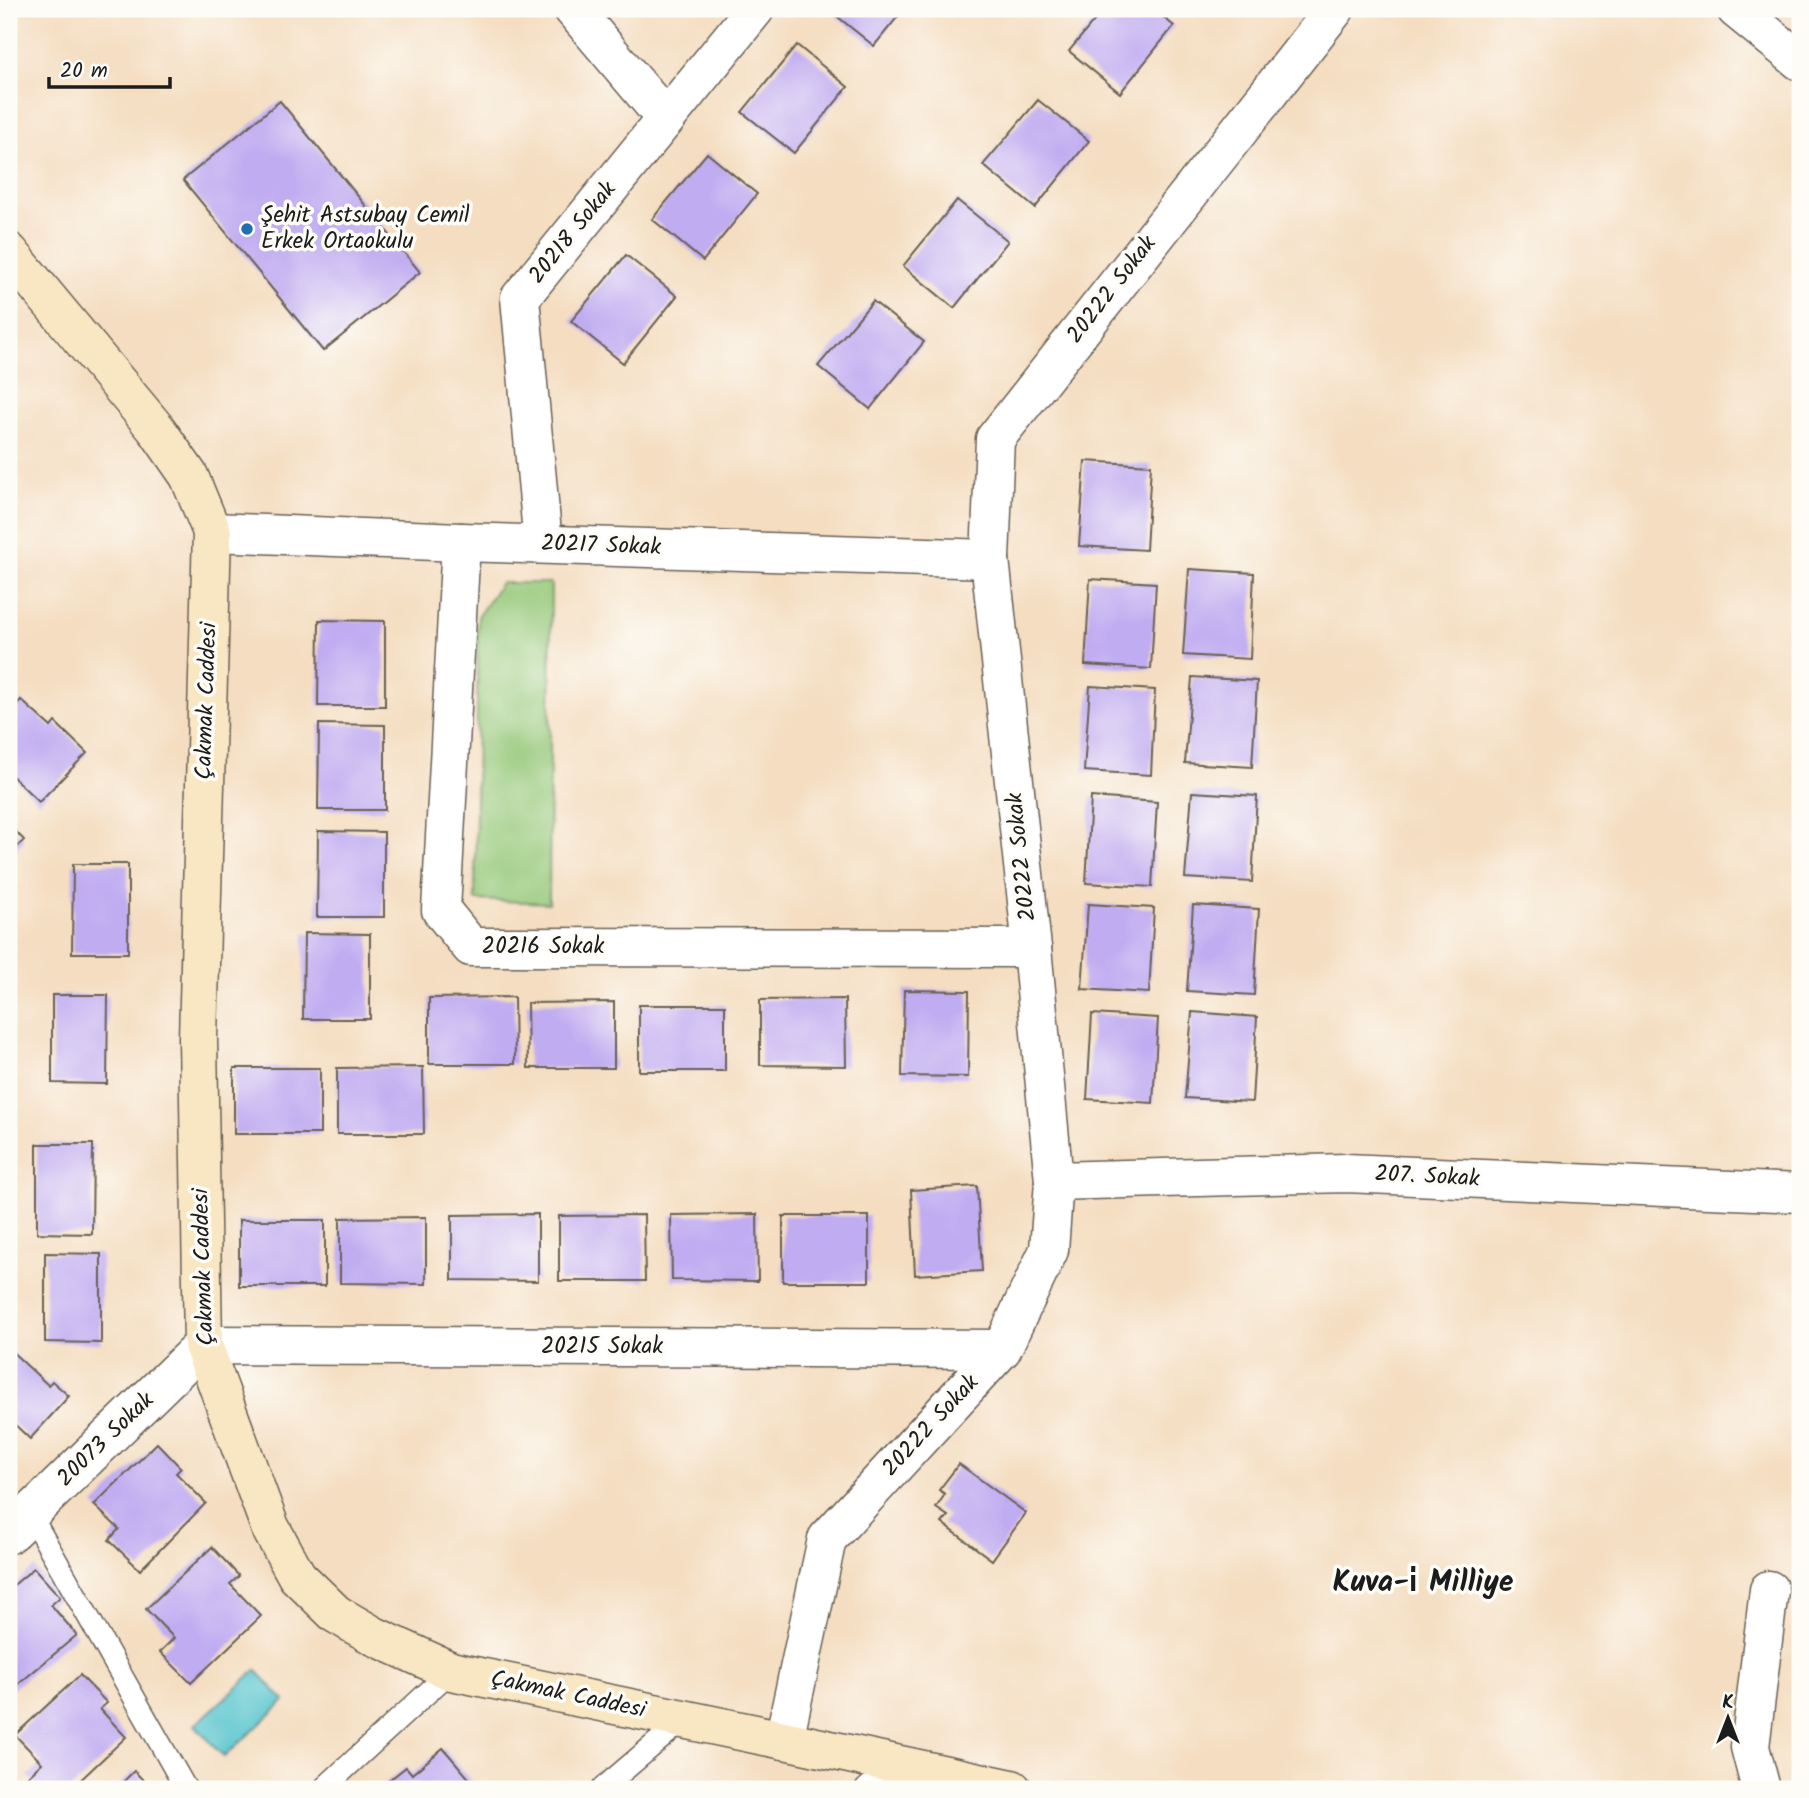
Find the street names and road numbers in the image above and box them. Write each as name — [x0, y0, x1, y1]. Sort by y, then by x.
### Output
street label: 20218 Sokak — [520, 174, 626, 292]
street label: 20222 Sokak — [1058, 228, 1166, 352]
street label: 20217 Sokak — [540, 526, 662, 566]
street label: Çakmak Caddesi — [186, 620, 228, 780]
street label: 20222 Sokak — [997, 791, 1047, 923]
street label: 20216 Sokak — [482, 929, 604, 965]
street label: 207. Sokak — [1374, 1156, 1481, 1198]
street label: Çakmak Caddesi — [183, 1186, 225, 1346]
street label: 20215 Sokak — [541, 1329, 663, 1365]
street label: 20222 Sokak — [874, 1366, 988, 1486]
street label: 20073 Sokak — [49, 1384, 163, 1496]
street label: Çakmak Caddesi — [487, 1661, 650, 1729]

